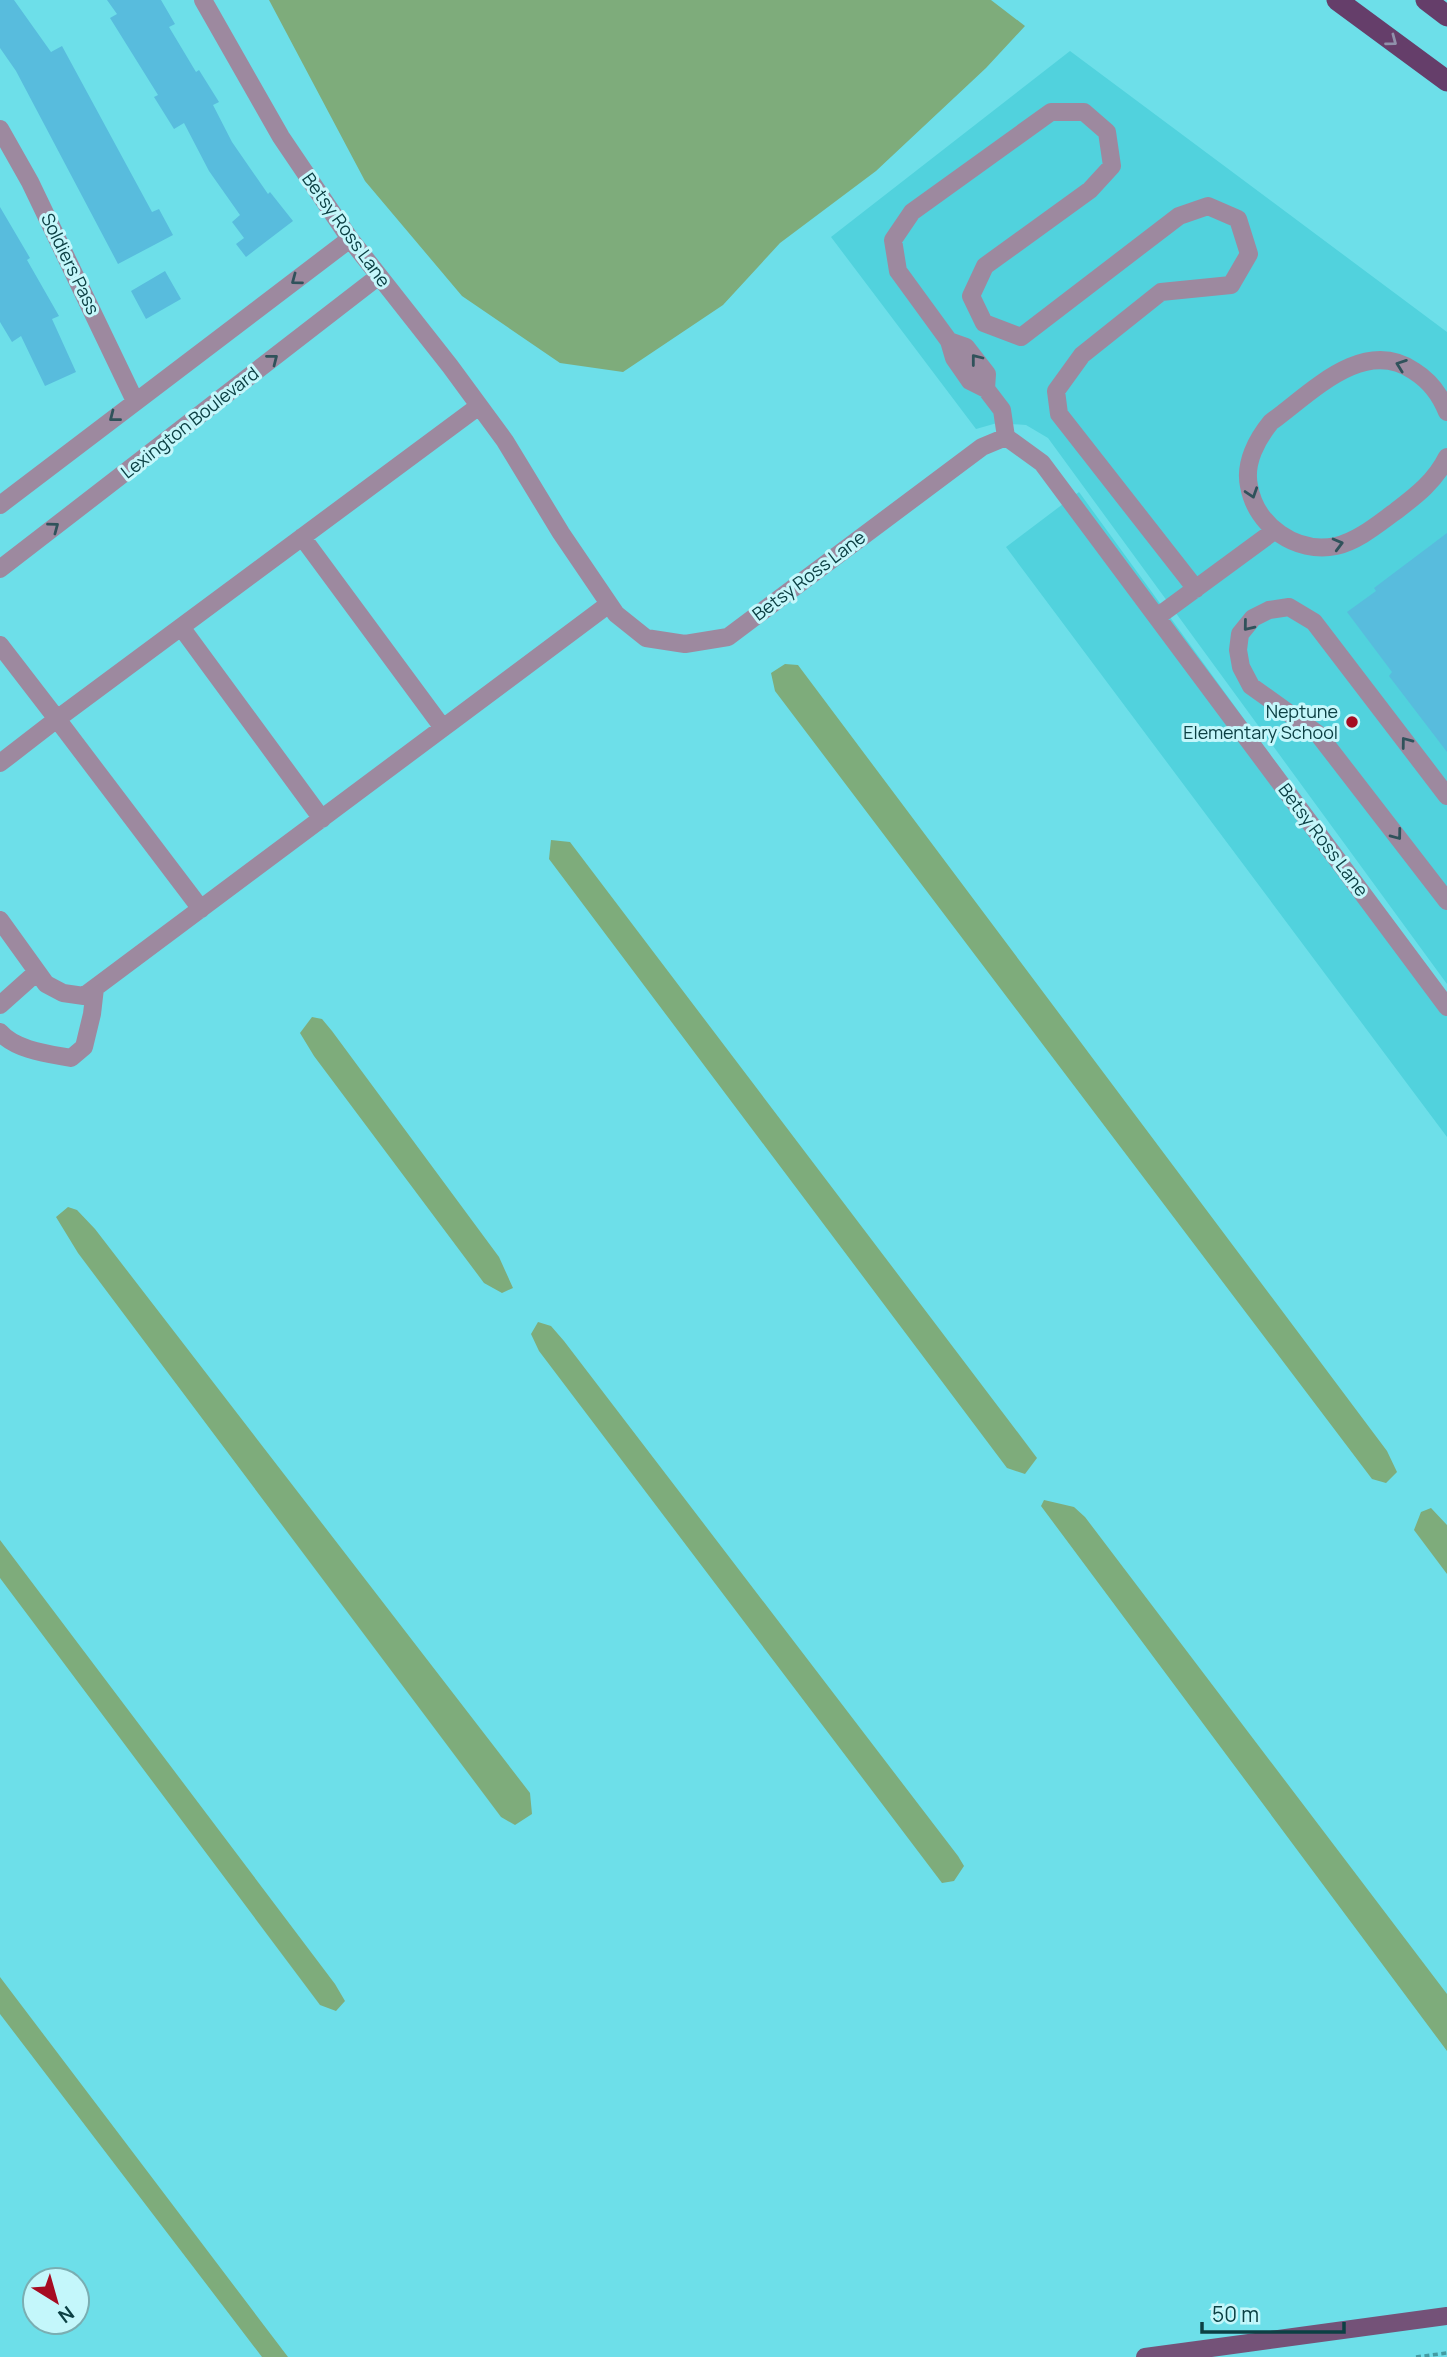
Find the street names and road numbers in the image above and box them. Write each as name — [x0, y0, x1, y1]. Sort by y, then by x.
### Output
street label: Betsy Ross Lane — [297, 167, 396, 291]
street label: Soldiers Pass — [36, 209, 106, 318]
street label: Lexington Boulevard — [116, 361, 263, 484]
street label: Betsy Ross Lane — [747, 525, 870, 626]
street label: Betsy Ross Lane — [1273, 778, 1374, 901]

